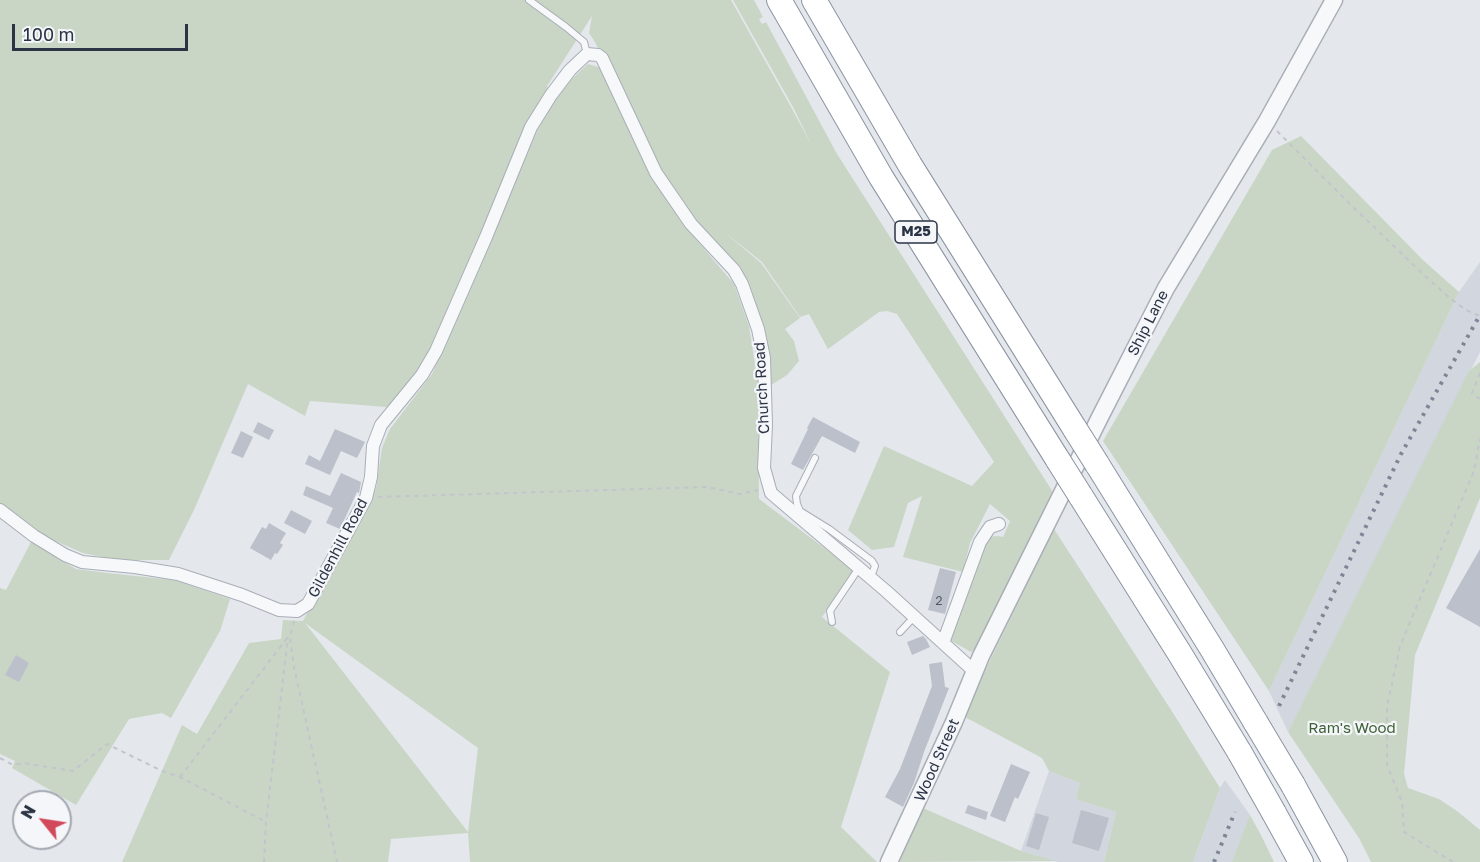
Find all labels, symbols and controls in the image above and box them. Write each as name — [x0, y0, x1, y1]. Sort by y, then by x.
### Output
scale bar — [15, 12, 190, 50]
text: 100 m — [23, 23, 74, 45]
road number: M25 — [895, 221, 937, 243]
street label: Ship Lane — [1124, 287, 1172, 359]
street label: Church Road — [751, 342, 773, 434]
street label: Gildenhill Road — [304, 495, 372, 601]
house number: 2 — [936, 594, 942, 608]
street label: Wood Street — [911, 716, 963, 804]
park label: Ram's Wood — [1308, 719, 1396, 737]
north arrow — [12, 790, 72, 850]
text: N — [16, 802, 40, 822]

